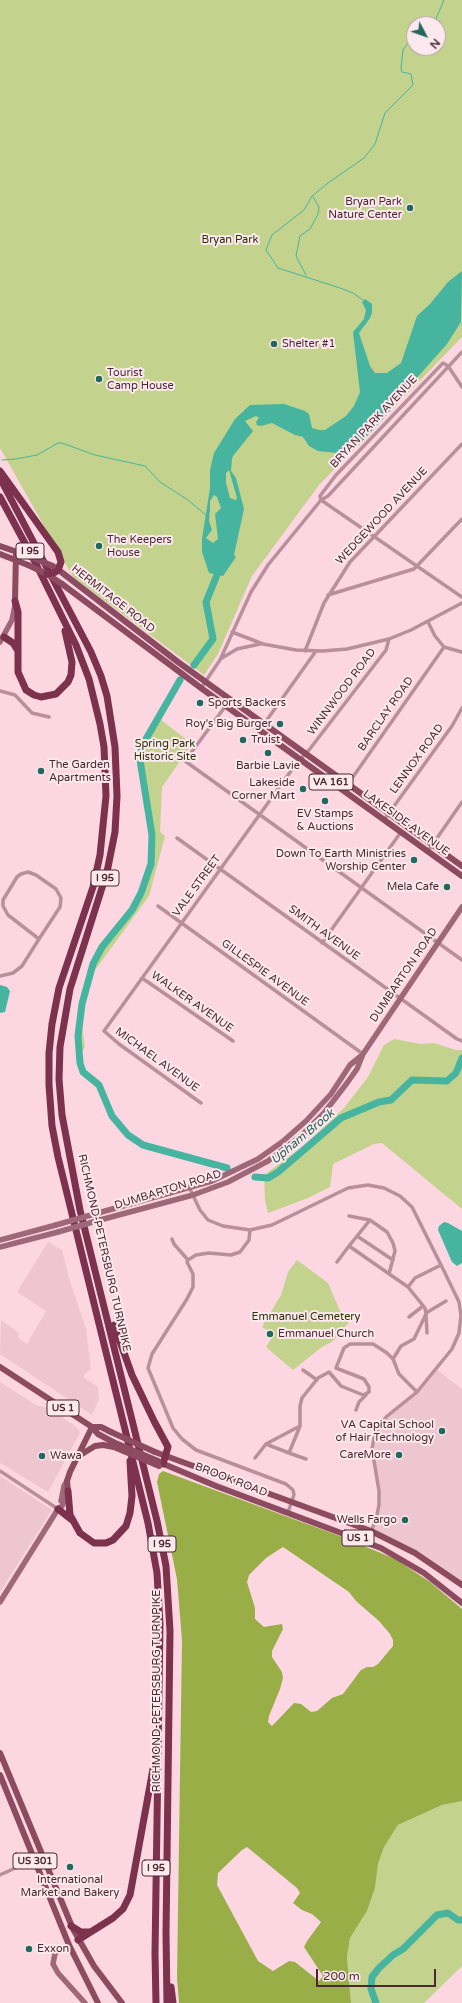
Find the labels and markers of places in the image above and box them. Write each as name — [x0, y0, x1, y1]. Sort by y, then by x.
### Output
place label: Bryan Park Nature Center — [328, 195, 402, 221]
marker: Bryan Park Nature Center — [405, 203, 415, 213]
place label: Shelter #1 — [282, 337, 335, 351]
marker: Shelter #1 — [269, 339, 279, 349]
place label: Tourist Camp House — [107, 366, 174, 392]
marker: Tourist Camp House — [94, 374, 104, 384]
place label: The Keepers House — [107, 533, 172, 559]
marker: The Keepers House — [94, 541, 104, 551]
place label: Sports Backers — [208, 696, 286, 710]
marker: Sports Backers — [195, 698, 205, 708]
place label: Roy's Big Burger — [185, 717, 272, 731]
marker: Roy's Big Burger — [275, 719, 285, 729]
place label: Truist — [251, 733, 280, 747]
marker: Truist — [238, 735, 248, 745]
marker: Barbie Lavie — [263, 748, 273, 758]
place label: The Garden Apartments — [49, 758, 111, 784]
place label: Barbie Lavie — [236, 759, 300, 773]
marker: The Garden Apartments — [36, 766, 46, 776]
place label: Lakeside Corner Mart — [231, 776, 295, 802]
marker: Lakeside Corner Mart — [298, 784, 308, 794]
marker: EV Stamps & Auctions — [320, 796, 330, 806]
place label: EV Stamps & Auctions — [296, 807, 354, 833]
place label: Down To Earth Ministries Worship Center — [276, 847, 406, 873]
marker: Down To Earth Ministries Worship Center — [409, 855, 419, 865]
place label: Mela Cafe — [387, 880, 439, 894]
marker: Mela Cafe — [442, 882, 452, 892]
place label: Emmanuel Church — [278, 1327, 374, 1341]
marker: Emmanuel Church — [265, 1329, 275, 1339]
place label: VA Capital School of Hair Technology — [336, 1418, 434, 1444]
marker: VA Capital School of Hair Technology — [437, 1426, 447, 1436]
place label: CareMore — [340, 1448, 391, 1462]
place label: Wawa — [50, 1449, 82, 1463]
marker: CareMore — [394, 1450, 404, 1460]
marker: Wawa — [37, 1451, 47, 1461]
place label: Wells Fargo — [337, 1513, 397, 1527]
marker: Wells Fargo — [400, 1515, 410, 1525]
marker: International Market and Bakery — [65, 1862, 75, 1872]
place label: International Market and Bakery — [21, 1873, 119, 1899]
place label: Exxon — [37, 1942, 69, 1956]
marker: Exxon — [24, 1944, 34, 1954]

